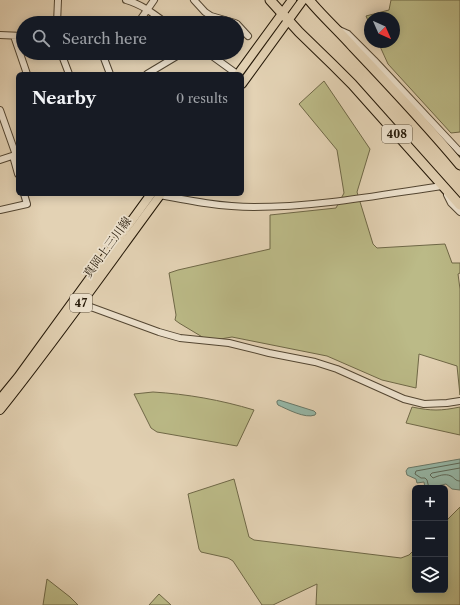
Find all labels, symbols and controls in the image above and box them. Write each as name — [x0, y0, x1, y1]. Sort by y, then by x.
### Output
north arrow — [364, 12, 400, 48]
search box — [16, 16, 244, 60]
icon: search — [30, 27, 52, 49]
text: Search here — [62, 29, 147, 48]
text: Nearby — [32, 88, 96, 108]
text: 0 results — [176, 90, 228, 106]
road number: 408 — [382, 125, 412, 143]
street label: 真岡上三川線 — [80, 213, 134, 281]
road number: 47 — [70, 294, 92, 312]
map controls — [412, 485, 448, 593]
button: + — [412, 485, 448, 521]
button: − — [412, 521, 448, 557]
button: layers — [412, 557, 448, 593]

